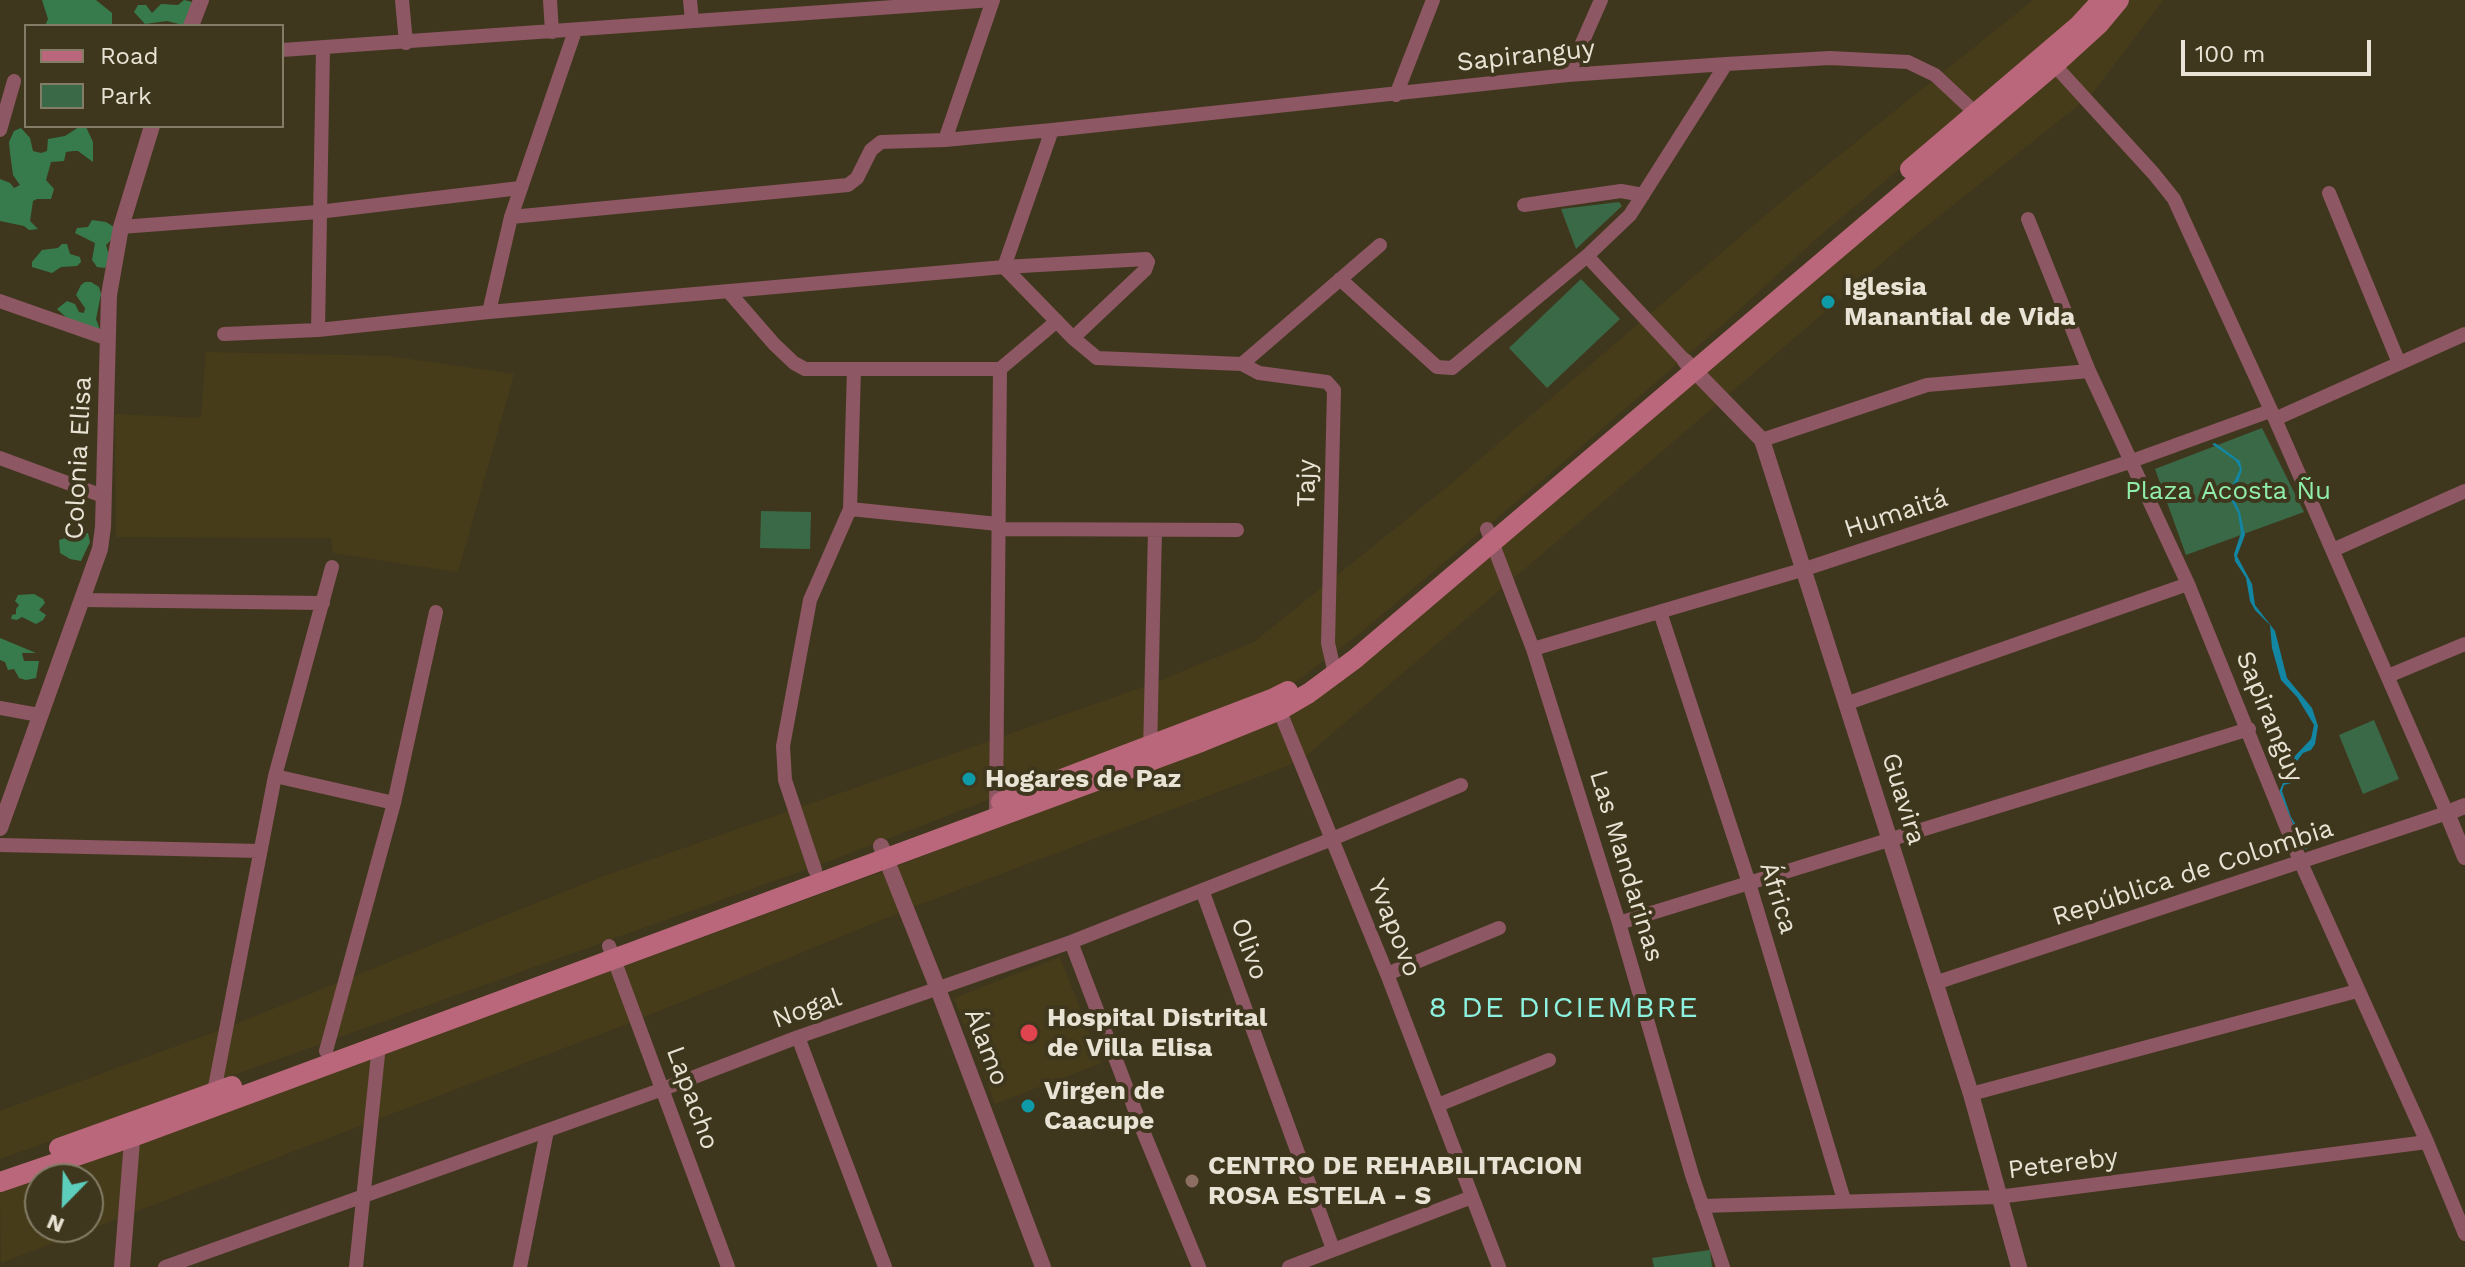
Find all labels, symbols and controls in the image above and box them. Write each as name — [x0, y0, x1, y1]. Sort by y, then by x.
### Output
legend — [24, 24, 284, 128]
scale bar — [2185, 24, 2375, 74]
street label: Sapiranguy — [1455, 33, 1597, 79]
text: 100 m — [2195, 40, 2265, 68]
text: Road — [100, 42, 159, 70]
text: Park — [100, 82, 152, 110]
place label: Iglesia Manantial de Vida — [1844, 271, 2075, 332]
marker: Iglesia Manantial de Vida — [1819, 293, 1837, 311]
street label: Colonia Elisa — [59, 376, 99, 540]
street label: Tajy — [1291, 459, 1323, 507]
park label: Plaza Acosta Ñu — [2125, 475, 2331, 507]
street label: Humaitá — [1840, 483, 1952, 545]
street label: Sapiranguy — [2229, 647, 2309, 787]
street label: Guavira — [1874, 749, 1932, 849]
place label: Hogares de Paz — [985, 763, 1181, 795]
street label: Las Mandarinas — [1582, 766, 1670, 966]
marker: Hogares de Paz — [960, 770, 978, 788]
street label: República de Colombia — [2049, 813, 2337, 933]
street label: África — [1752, 858, 1804, 938]
street label: Yvapovo — [1360, 874, 1428, 982]
street label: Olivo — [1223, 914, 1275, 984]
street label: Nogal — [768, 982, 846, 1036]
district label: 8 DE DICIEMBRE — [1428, 990, 1700, 1026]
place label: Hospital Distrital de Villa Elisa — [1047, 1002, 1267, 1064]
street label: Álamo — [957, 1004, 1015, 1090]
marker: Hospital Distrital de Villa Elisa — [1018, 1022, 1040, 1044]
street label: Lapacho — [659, 1042, 725, 1154]
place label: Virgen de Caacupe — [1044, 1075, 1165, 1136]
marker: Virgen de Caacupe — [1019, 1097, 1037, 1115]
street label: Petereby — [2006, 1142, 2120, 1186]
place label: CENTRO DE REHABILITACION ROSA ESTELA - S — [1208, 1150, 1583, 1212]
north arrow — [24, 1163, 104, 1243]
marker: CENTRO DE REHABILITACION ROSA ESTELA - S — [1183, 1172, 1201, 1190]
text: N — [43, 1209, 68, 1238]

